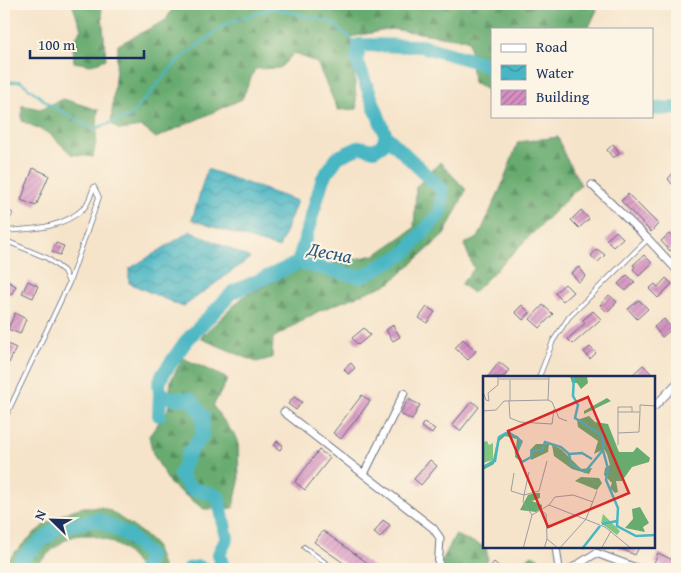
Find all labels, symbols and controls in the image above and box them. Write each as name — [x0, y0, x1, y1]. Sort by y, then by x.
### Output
scale bar — [30, 28, 144, 60]
legend — [491, 28, 654, 118]
text: 100 m — [38, 34, 76, 55]
text: Road — [536, 36, 567, 57]
text: Water — [536, 62, 574, 83]
text: Building — [536, 86, 590, 107]
water label: Десна — [304, 234, 355, 270]
inset map — [483, 376, 656, 548]
north arrow — [28, 496, 78, 546]
text: N — [29, 506, 51, 523]

